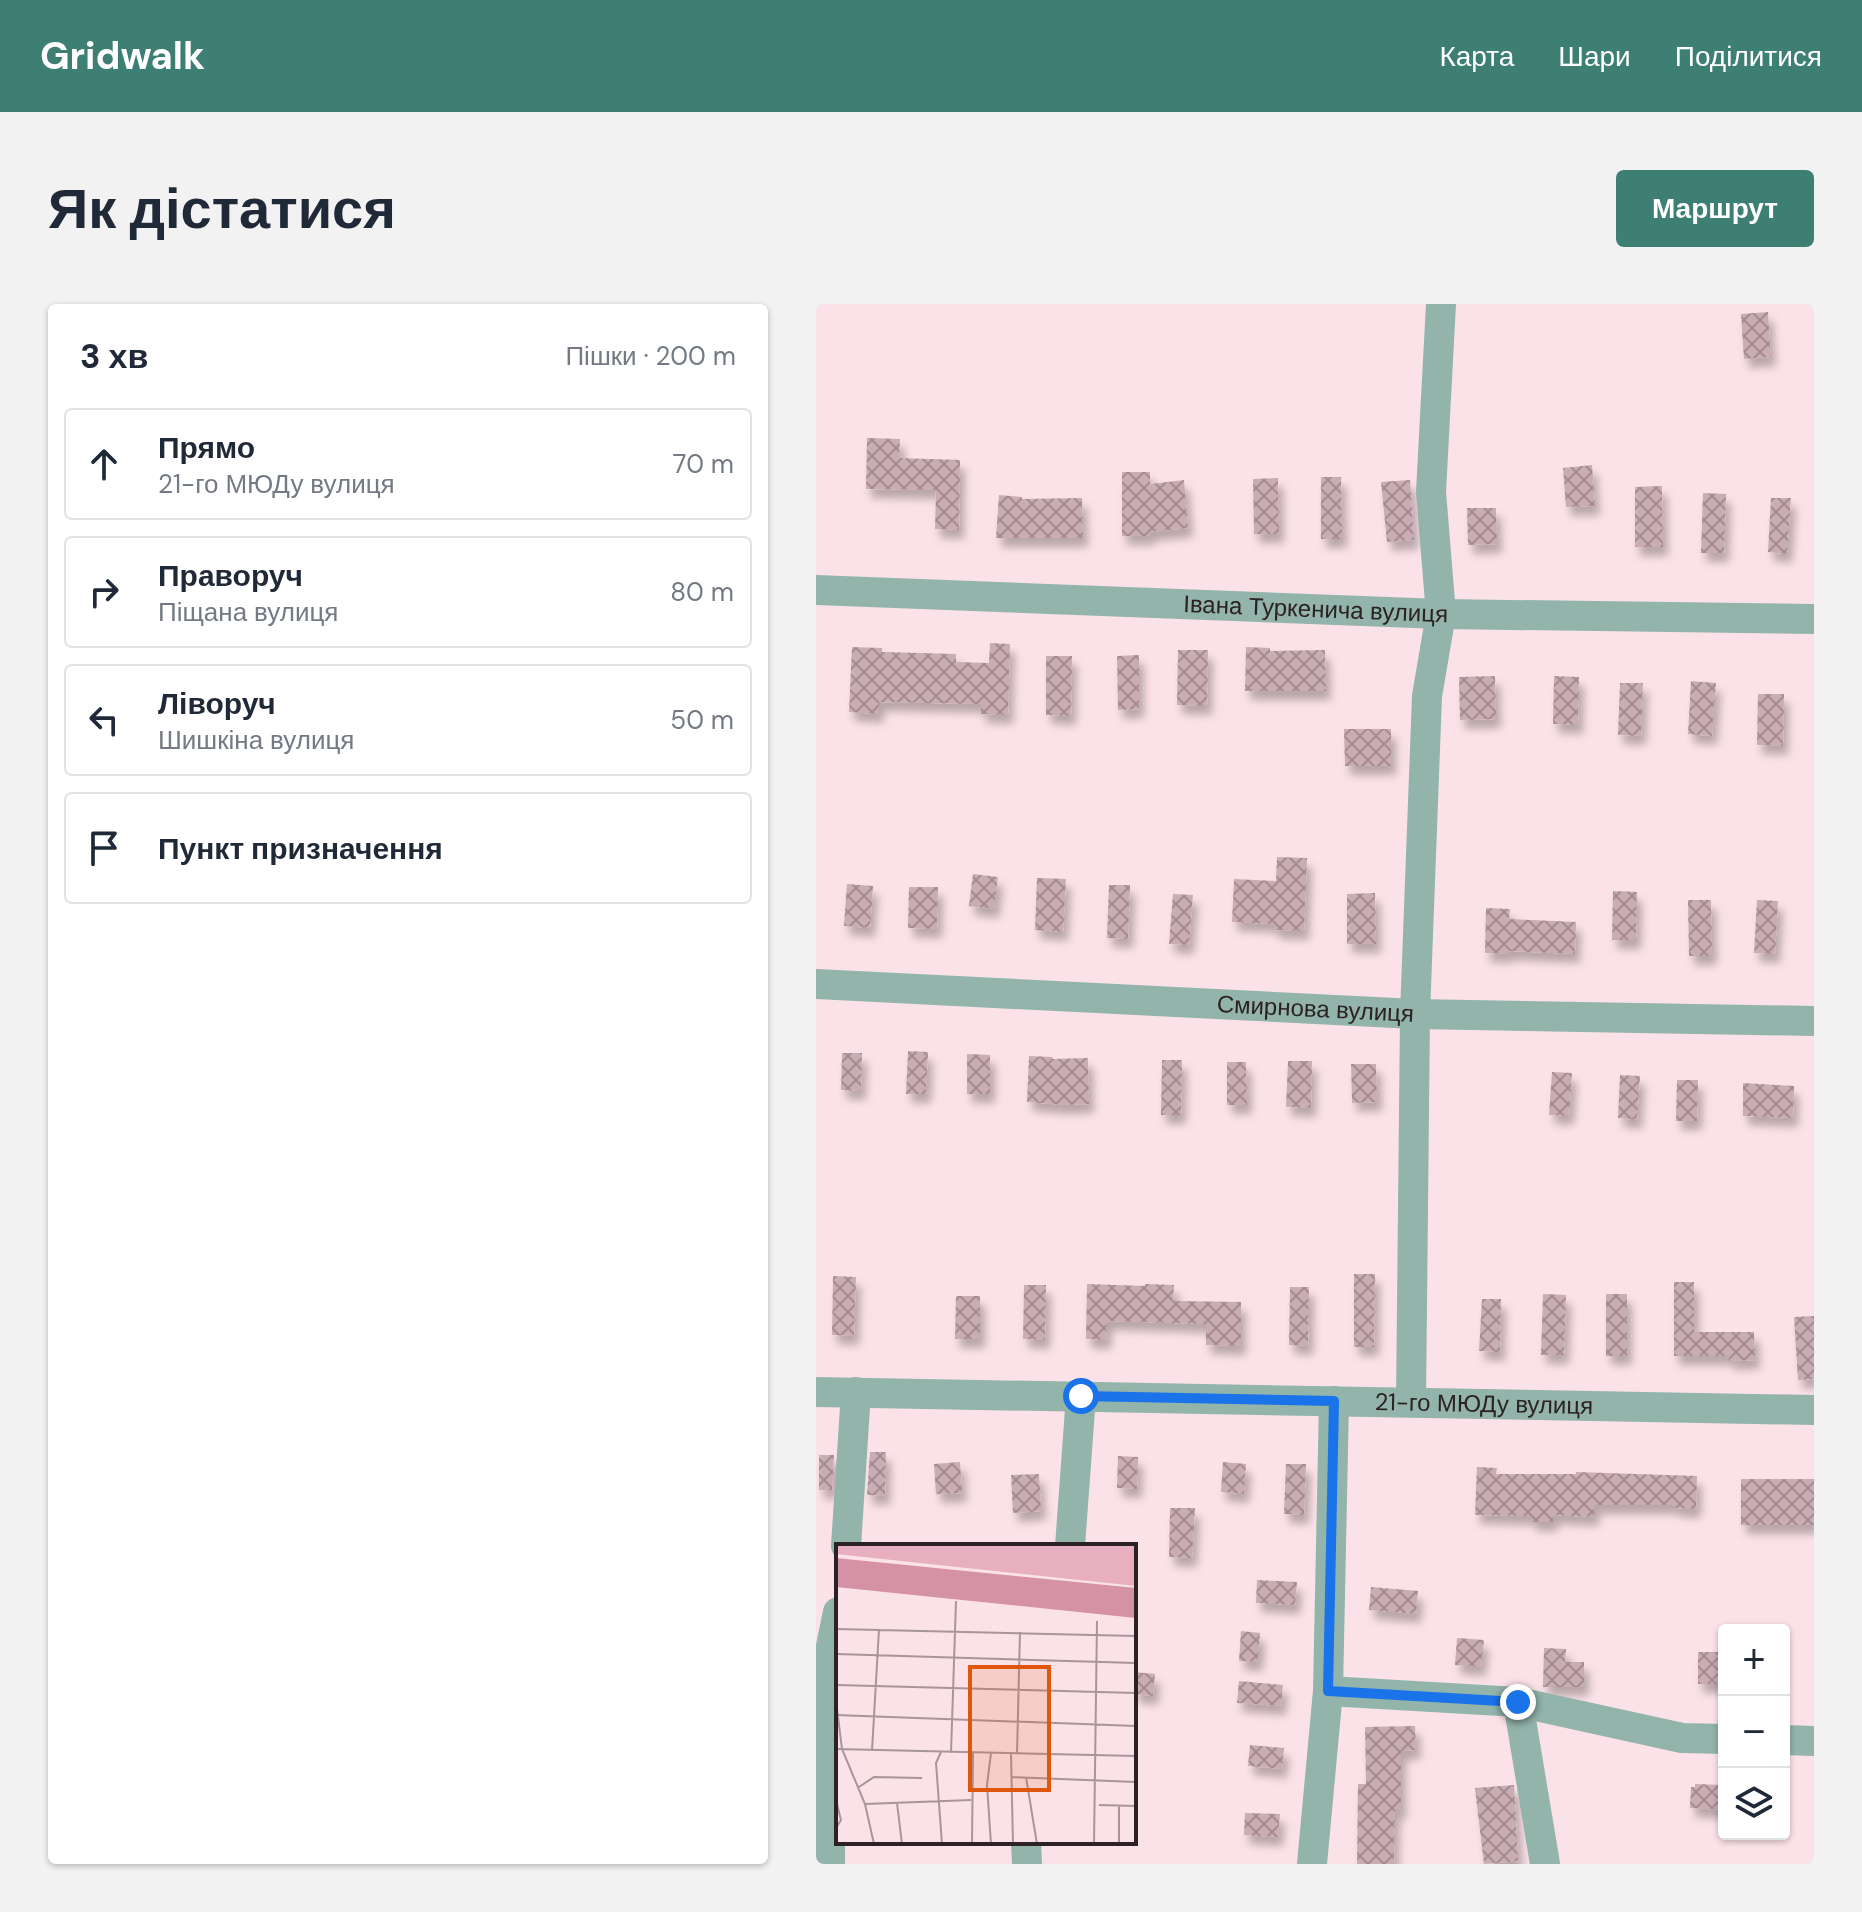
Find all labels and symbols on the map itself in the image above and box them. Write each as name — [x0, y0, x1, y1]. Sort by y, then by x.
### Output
street label: Івана Туркенича вулиця — [1183, 588, 1448, 629]
street label: Смирнова вулиця — [1216, 988, 1415, 1029]
route start — [1063, 1378, 1099, 1414]
street label: 21-го МЮДу вулиця — [1374, 1386, 1593, 1421]
inset map — [836, 1544, 1136, 1844]
route end — [1500, 1684, 1536, 1720]

